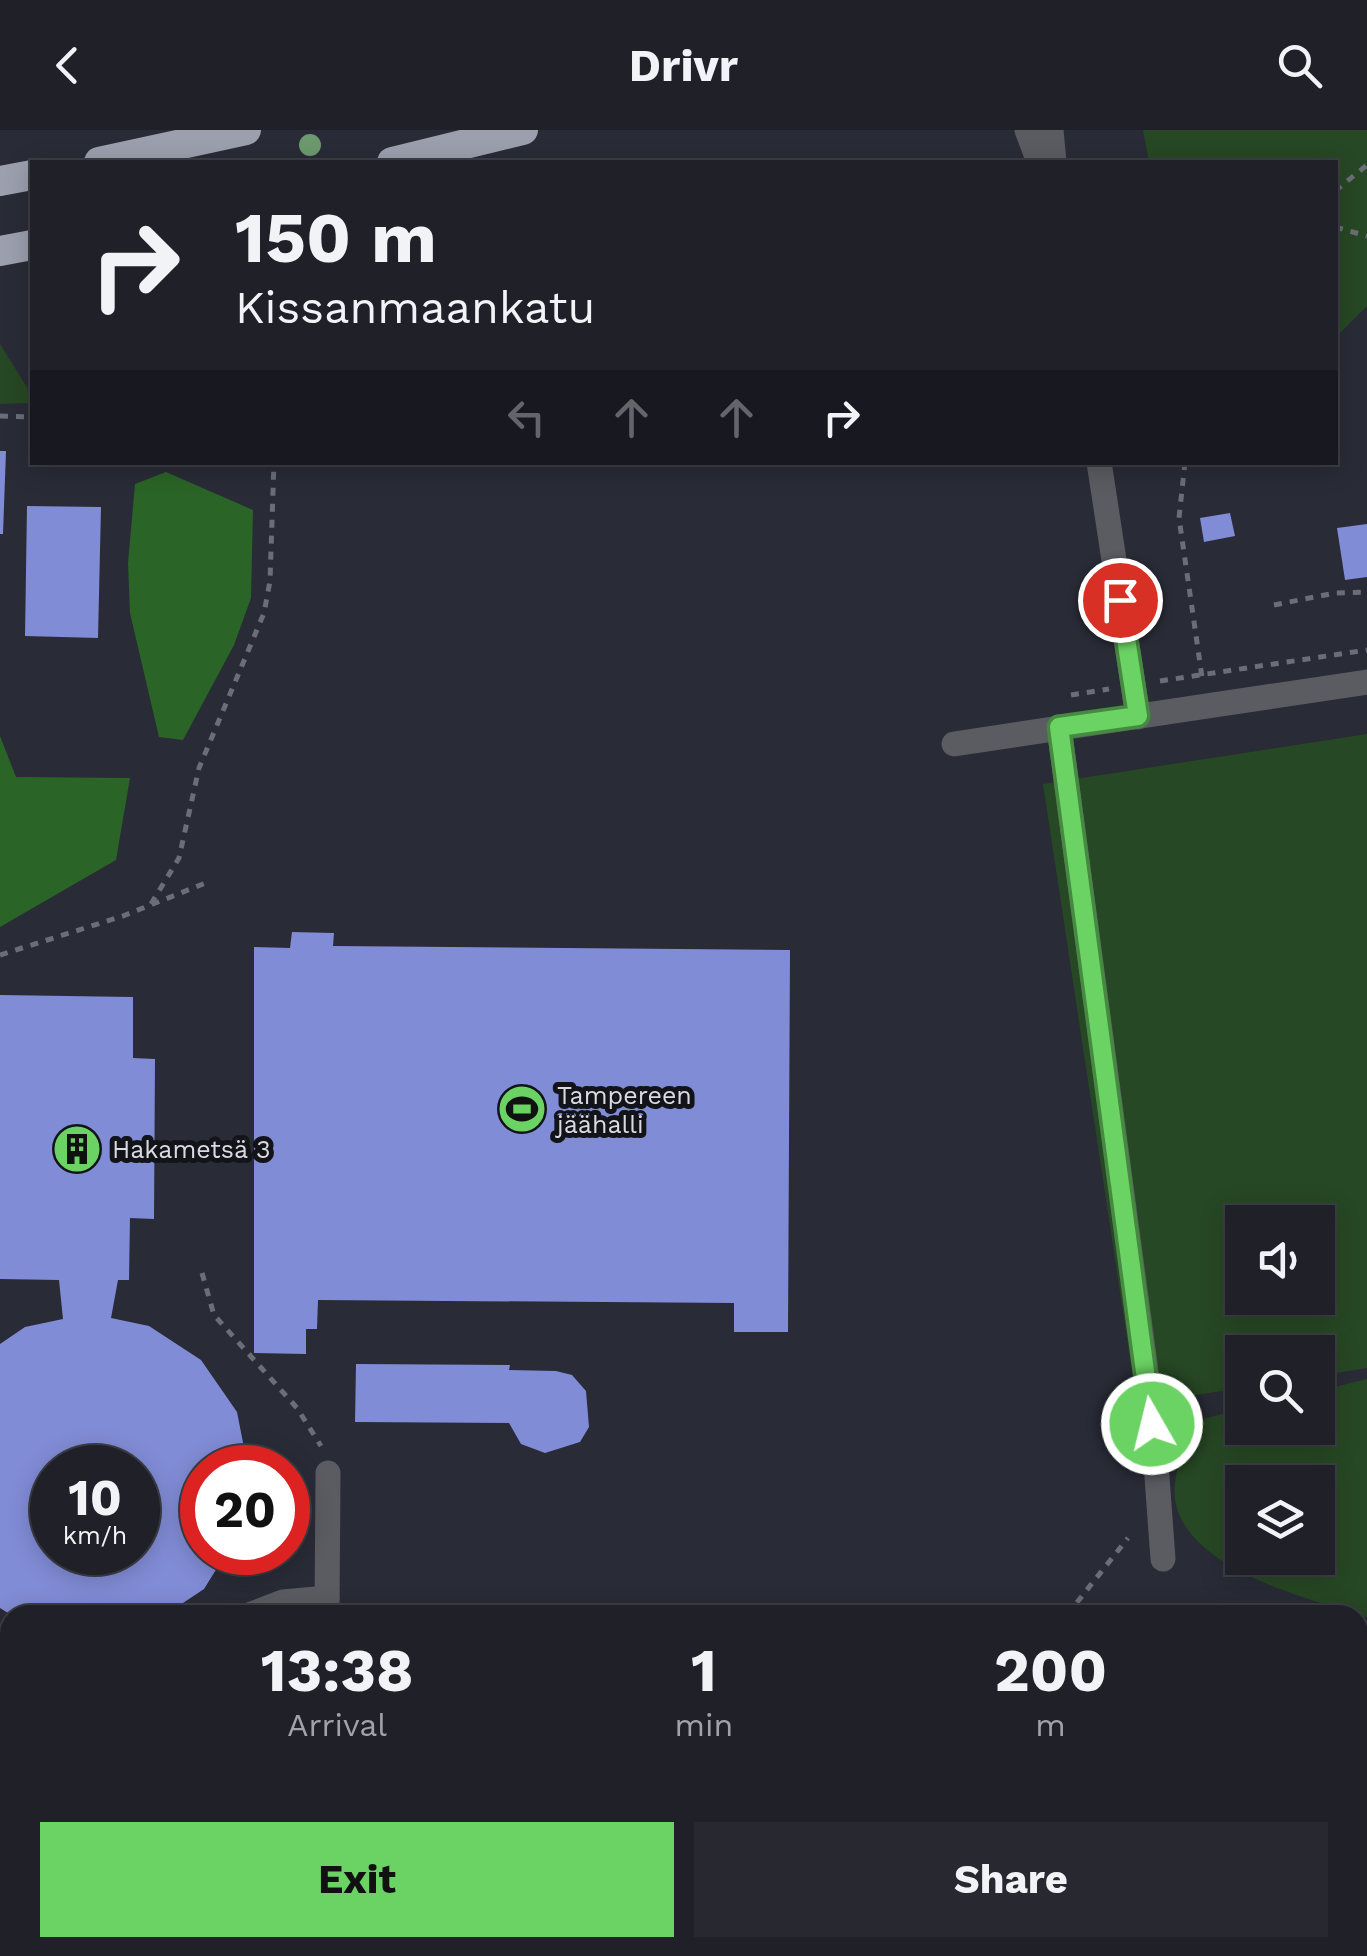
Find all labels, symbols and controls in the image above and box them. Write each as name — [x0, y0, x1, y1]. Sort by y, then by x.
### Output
icon: back — [40, 38, 95, 93]
icon: search — [1272, 38, 1327, 93]
text: Drivr — [629, 39, 738, 92]
text: 150 m — [235, 197, 437, 279]
icon: right — [70, 200, 200, 330]
text: Kissanmaankatu — [235, 281, 595, 334]
icon: left — [499, 390, 554, 445]
icon: ahead — [604, 390, 659, 445]
icon: ahead — [709, 390, 764, 445]
icon: right — [814, 390, 869, 445]
pin — [1078, 558, 1163, 643]
icon: arrive — [1093, 573, 1148, 628]
place label: Tampereen jäähalli — [555, 1081, 692, 1139]
sports icon: Tampereen jäähalli — [496, 1083, 548, 1135]
building icon: Hakametsä 3 — [51, 1123, 103, 1175]
place label: Hakametsä 3 — [112, 1135, 271, 1164]
map controls — [1225, 1205, 1335, 1575]
button: sound — [1225, 1205, 1335, 1315]
button: search — [1225, 1335, 1335, 1445]
position arrow — [1100, 1372, 1204, 1476]
speed limit sign: 20 — [180, 1445, 310, 1575]
button: layers — [1225, 1465, 1335, 1575]
text: 10 — [68, 1468, 122, 1527]
text: km/h — [63, 1521, 127, 1550]
text: 13:38 — [261, 1635, 414, 1706]
text: 1 — [691, 1635, 717, 1706]
text: 200 — [994, 1635, 1107, 1706]
text: Arrival — [287, 1706, 387, 1744]
text: min — [674, 1706, 733, 1744]
text: m — [1035, 1706, 1066, 1744]
button: Exit — [40, 1822, 674, 1937]
button: Share — [694, 1822, 1328, 1937]

